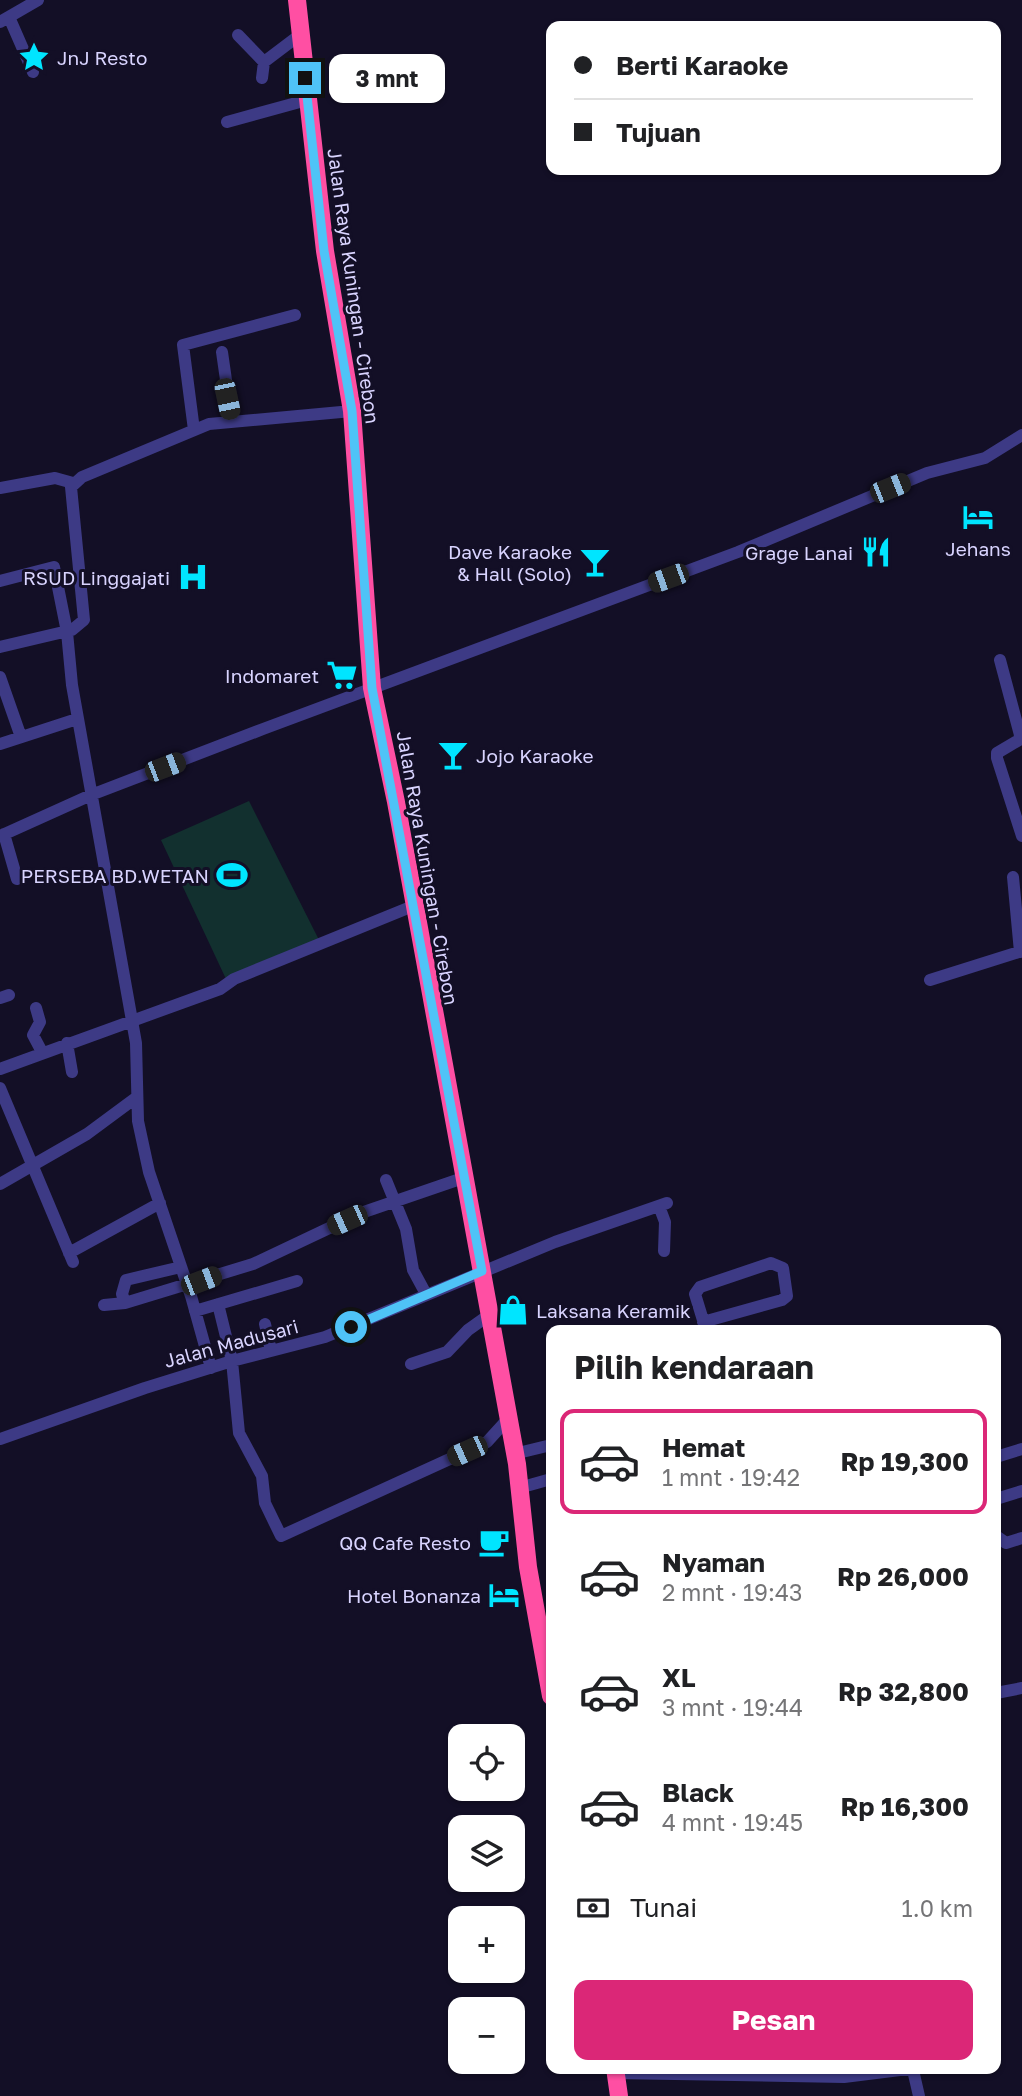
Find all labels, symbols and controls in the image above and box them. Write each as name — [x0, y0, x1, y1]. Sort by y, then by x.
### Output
place icon: JnJ Resto — [17, 40, 51, 74]
place label: JnJ Resto — [57, 46, 147, 69]
text: Berti Karaoke — [616, 50, 788, 81]
callout: 3 mnt — [330, 54, 445, 102]
route end — [289, 62, 321, 94]
text: 3 mnt — [355, 64, 419, 92]
text: Tujuan — [616, 117, 701, 148]
street label: Jalan Raya Kuningan - Cirebon — [323, 147, 385, 425]
car — [213, 376, 242, 422]
car — [867, 470, 914, 506]
hotel icon: Jehans — [961, 500, 995, 534]
restaurant icon: Grage Lanai — [859, 535, 893, 569]
place label: Jehans — [945, 537, 1011, 560]
place label: Dave Karaoke & Hall (Solo) — [448, 540, 572, 585]
place label: Grage Lanai — [745, 541, 853, 564]
bar icon: Dave Karaoke & Hall (Solo) — [578, 545, 612, 579]
hospital icon: RSUD Linggajati — [176, 560, 210, 594]
car — [645, 561, 692, 595]
place label: RSUD Linggajati — [23, 566, 170, 589]
supermarket icon: Indomaret — [325, 658, 359, 692]
place label: Indomaret — [225, 664, 319, 687]
street label: Jalan Raya Kuningan - Cirebon — [393, 729, 463, 1007]
bar icon: Jojo Karaoke — [436, 738, 470, 772]
place label: Jojo Karaoke — [476, 744, 594, 767]
car — [142, 750, 189, 784]
sports icon: PERSEBA BD.WETAN — [215, 858, 249, 892]
place label: PERSEBA BD.WETAN — [21, 864, 209, 887]
car — [324, 1202, 371, 1238]
car — [178, 1264, 225, 1298]
shop icon: Laksana Keramik — [496, 1293, 530, 1327]
place label: Laksana Keramik — [536, 1299, 691, 1322]
route start — [335, 1311, 367, 1343]
street label: Jalan Madusari — [161, 1314, 301, 1372]
text: Pilih kendaraan — [574, 1348, 814, 1386]
icon: car — [578, 1430, 641, 1493]
text: Hemat — [662, 1432, 745, 1463]
car — [444, 1433, 491, 1469]
text: Rp 19,300 — [841, 1446, 969, 1477]
text: 1 mnt · 19:42 — [662, 1463, 800, 1491]
cafe icon: QQ Cafe Resto — [477, 1525, 511, 1559]
place label: QQ Cafe Resto — [339, 1531, 471, 1554]
icon: car — [578, 1545, 641, 1608]
text: Nyaman — [662, 1547, 765, 1578]
text: Rp 26,000 — [837, 1561, 969, 1592]
hotel icon: Hotel Bonanza — [487, 1578, 521, 1612]
text: 2 mnt · 19:43 — [662, 1578, 802, 1606]
place label: Hotel Bonanza — [347, 1584, 481, 1607]
icon: car — [578, 1660, 641, 1723]
text: XL — [662, 1662, 696, 1693]
text: Rp 32,800 — [838, 1676, 969, 1707]
text: 3 mnt · 19:44 — [662, 1693, 803, 1721]
map controls — [448, 1724, 525, 2074]
button: locate — [448, 1724, 525, 1801]
icon: car — [578, 1775, 641, 1838]
text: Black — [662, 1777, 734, 1808]
text: Rp 16,300 — [841, 1791, 969, 1822]
text: 4 mnt · 19:45 — [662, 1808, 803, 1836]
button: layers — [448, 1815, 525, 1892]
icon: cash — [574, 1889, 612, 1927]
text: Tunai — [630, 1892, 697, 1923]
text: 1.0 km — [902, 1894, 973, 1922]
button: + — [448, 1906, 525, 1983]
button: Pesan — [574, 1980, 973, 2060]
button: − — [448, 1997, 525, 2074]

